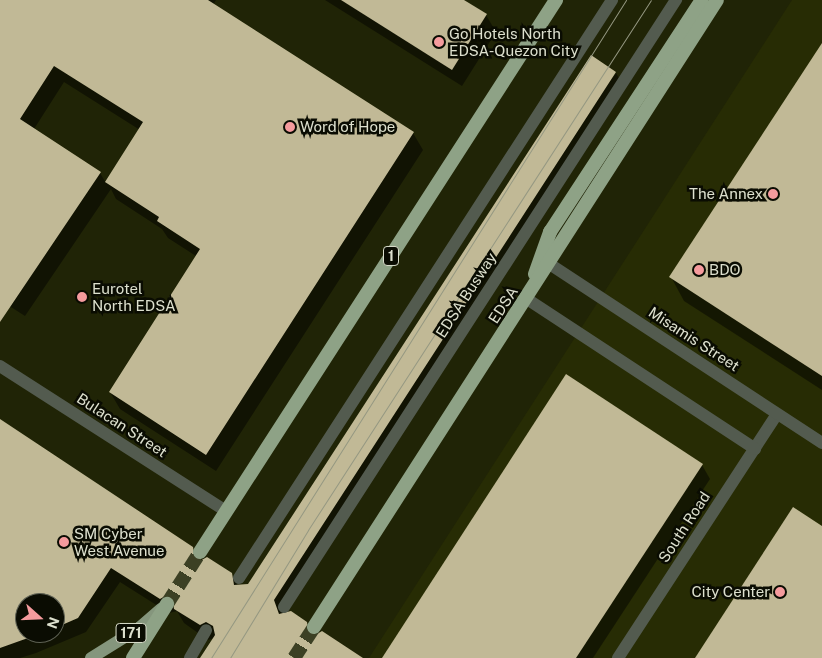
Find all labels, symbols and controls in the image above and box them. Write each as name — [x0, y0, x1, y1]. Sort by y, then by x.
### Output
place label: Go Hotels North EDSA-Quezon City — [449, 24, 578, 59]
marker: Go Hotels North EDSA-Quezon City — [433, 36, 445, 48]
place label: Word of Hope — [300, 118, 396, 136]
marker: Word of Hope — [284, 121, 296, 133]
place label: The Annex — [689, 185, 763, 203]
marker: The Annex — [767, 188, 779, 200]
road number: 1 — [382, 245, 400, 268]
street label: EDSA Busway — [432, 249, 500, 341]
place label: BDO — [709, 261, 741, 279]
marker: BDO — [693, 264, 705, 276]
place label: Eurotel North EDSA — [92, 279, 176, 314]
street label: EDSA — [485, 283, 521, 327]
marker: Eurotel North EDSA — [76, 291, 88, 303]
street label: Misamis Street — [645, 303, 743, 375]
street label: Bulacan Street — [73, 389, 171, 461]
street label: South Road — [654, 488, 714, 566]
place label: SM Cyber West Avenue — [74, 524, 164, 559]
marker: SM Cyber West Avenue — [58, 536, 70, 548]
place label: City Center — [691, 583, 770, 601]
marker: City Center — [774, 586, 786, 598]
north arrow — [15, 593, 65, 643]
text: N — [44, 615, 63, 631]
road number: 171 — [115, 622, 147, 644]

